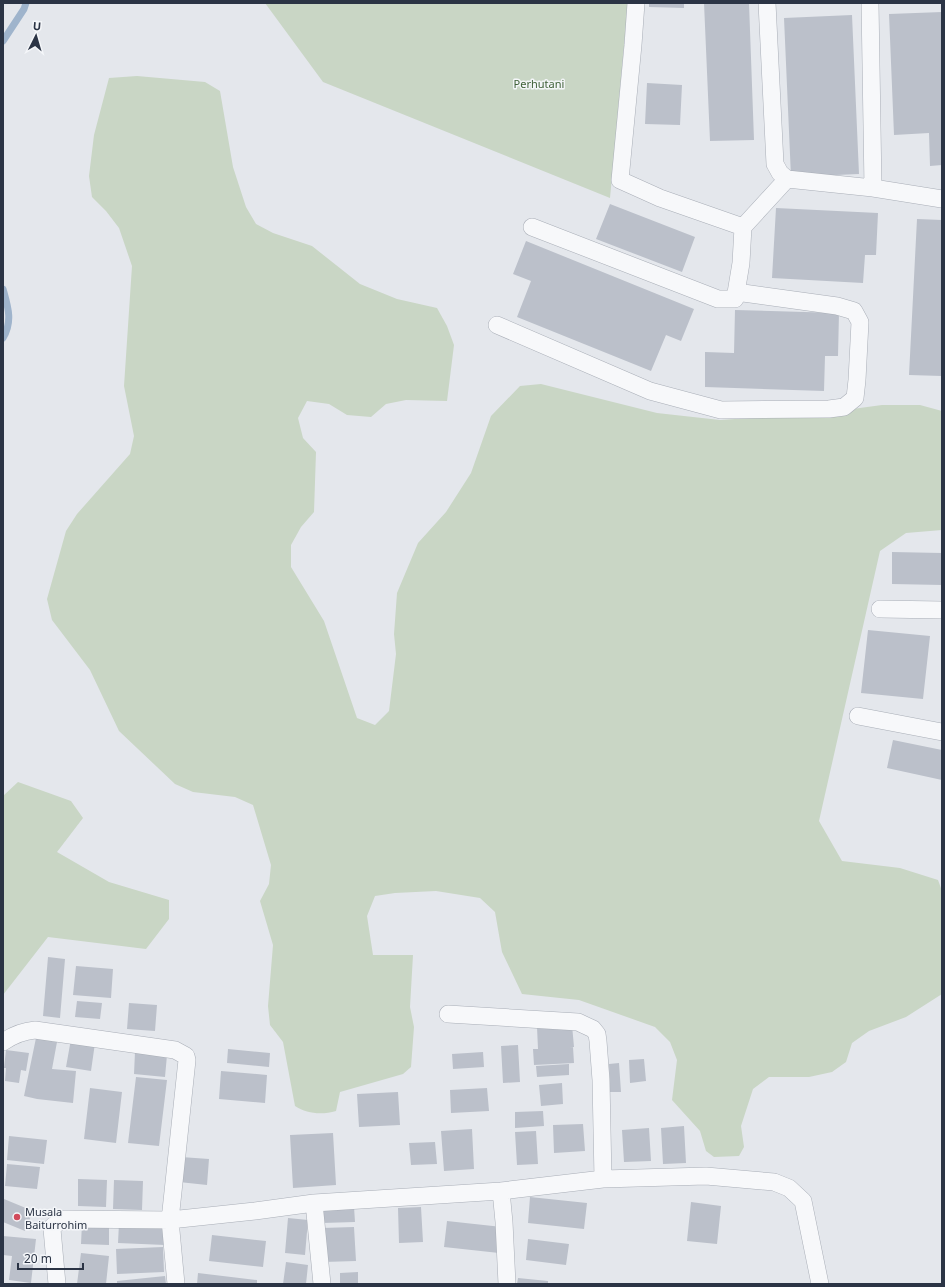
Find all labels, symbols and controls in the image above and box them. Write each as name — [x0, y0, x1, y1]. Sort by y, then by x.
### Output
north arrow — [16, 16, 56, 56]
text: U — [32, 18, 42, 33]
park label: Perhutani — [514, 76, 564, 91]
place label: Musala Baiturrohim — [25, 1204, 87, 1232]
marker: Musala Baiturrohim — [12, 1212, 22, 1222]
scale bar — [18, 1245, 83, 1271]
text: 20 m — [24, 1250, 52, 1267]

